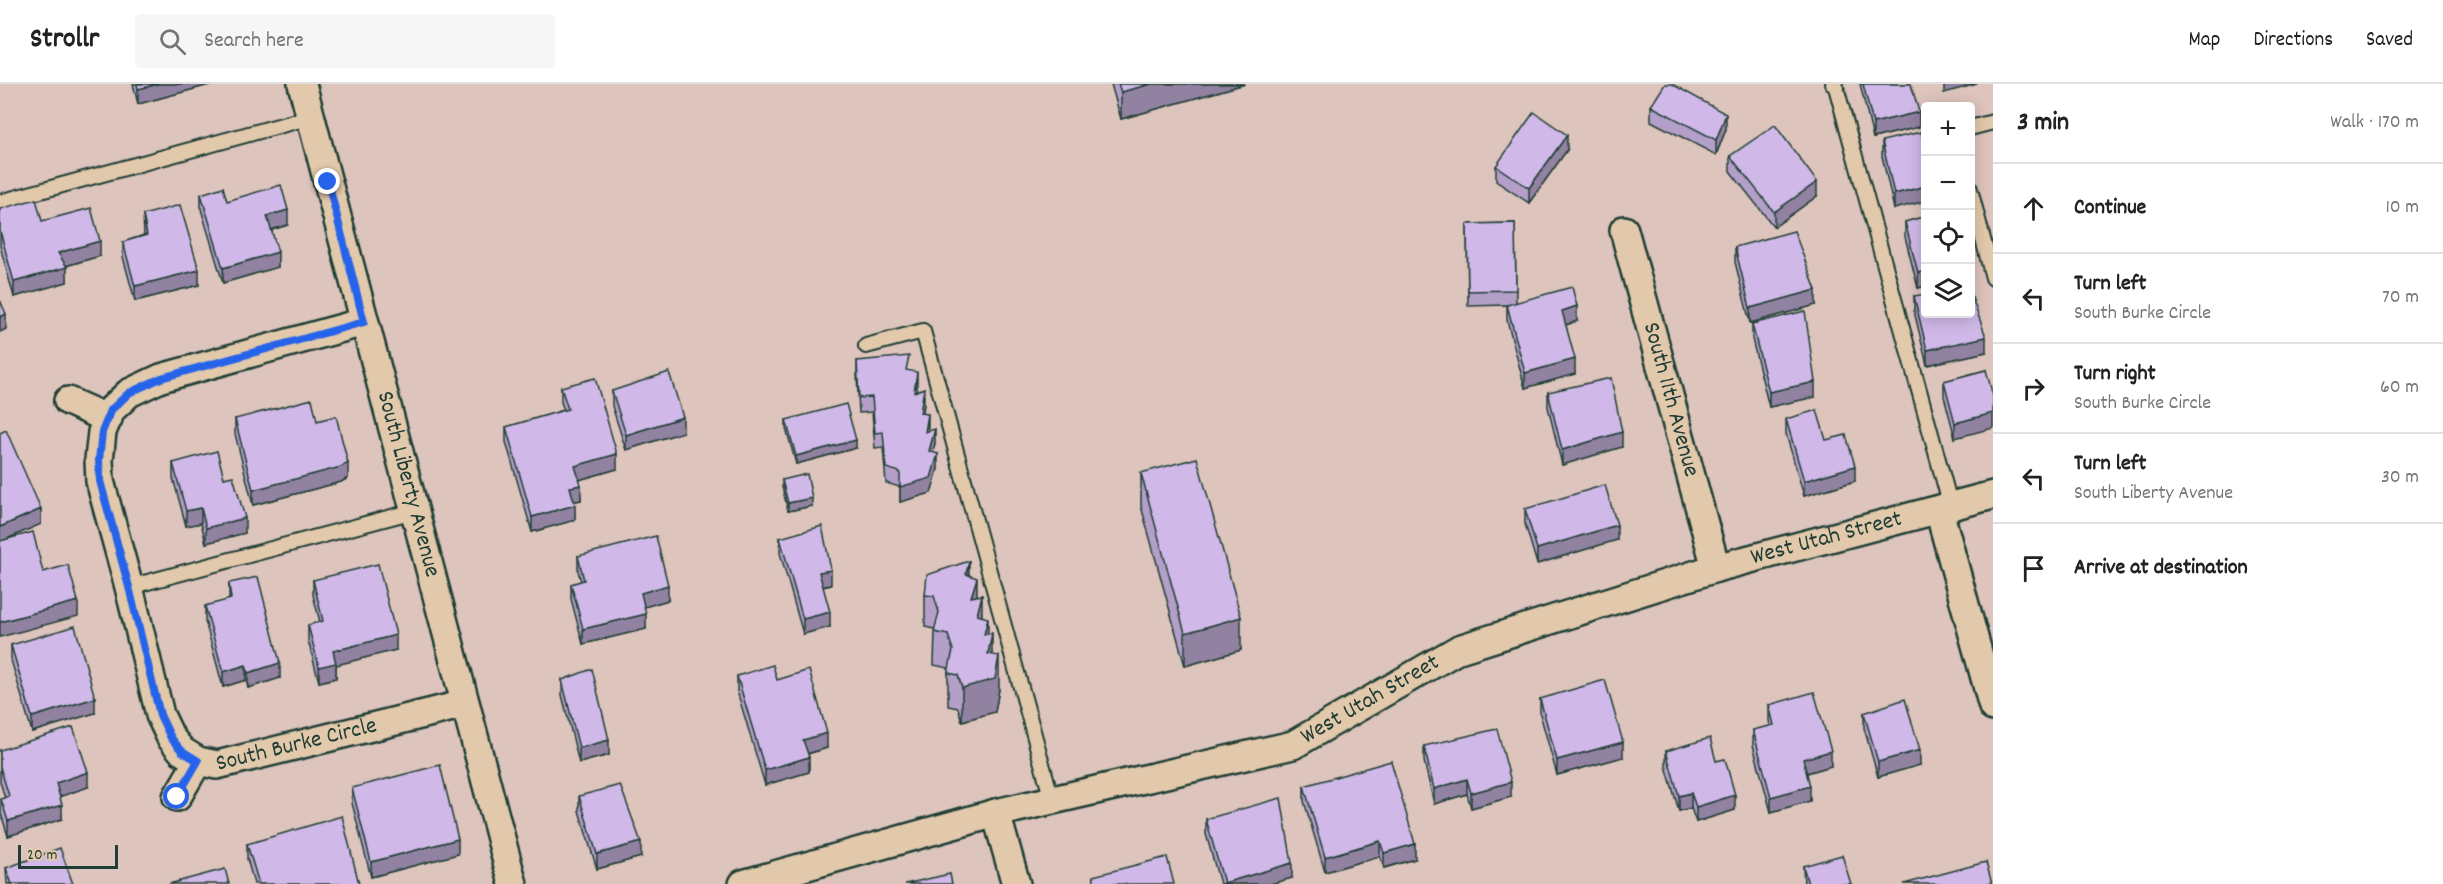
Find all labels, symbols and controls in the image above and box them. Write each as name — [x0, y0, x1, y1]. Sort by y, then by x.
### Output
search box — [135, 14, 555, 68]
text: Strollr — [30, 21, 99, 61]
icon: search — [156, 25, 189, 58]
text: Search here — [204, 26, 304, 57]
text: Map — [2189, 26, 2220, 56]
text: Directions — [2253, 26, 2333, 56]
text: Saved — [2366, 26, 2413, 56]
map controls — [1921, 102, 1975, 318]
button: + — [1921, 102, 1975, 156]
text: 3 min — [2017, 105, 2069, 142]
text: Walk · 170 m — [2330, 109, 2419, 137]
button: − — [1921, 156, 1975, 210]
route end — [314, 168, 340, 194]
icon: ahead — [2017, 192, 2050, 225]
text: Continue — [2074, 193, 2146, 224]
text: 10 m — [2385, 194, 2419, 222]
button: locate — [1921, 210, 1975, 264]
button: layers — [1921, 264, 1975, 318]
text: Turn left — [2074, 269, 2146, 300]
icon: left — [2017, 282, 2050, 315]
text: 70 m — [2382, 284, 2419, 312]
text: South Burke Circle — [2074, 300, 2211, 328]
street label: South 11th Avenue — [1633, 319, 1707, 481]
text: Turn right — [2074, 359, 2156, 390]
icon: right — [2017, 372, 2050, 405]
text: 60 m — [2380, 374, 2419, 402]
street label: South Liberty Avenue — [367, 388, 448, 581]
text: South Burke Circle — [2074, 390, 2211, 418]
text: Turn left — [2074, 449, 2146, 480]
icon: left — [2017, 462, 2050, 495]
text: 30 m — [2381, 464, 2419, 492]
text: South Liberty Avenue — [2074, 480, 2233, 508]
street label: West Utah Street — [1747, 503, 1906, 575]
icon: arrive — [2017, 552, 2050, 585]
text: Arrive at destination — [2074, 553, 2248, 584]
street label: West Utah Street — [1295, 646, 1446, 754]
street label: South Burke Circle — [213, 709, 381, 782]
route start — [163, 783, 189, 809]
scale bar — [18, 842, 118, 870]
text: 20 m — [27, 844, 57, 867]

